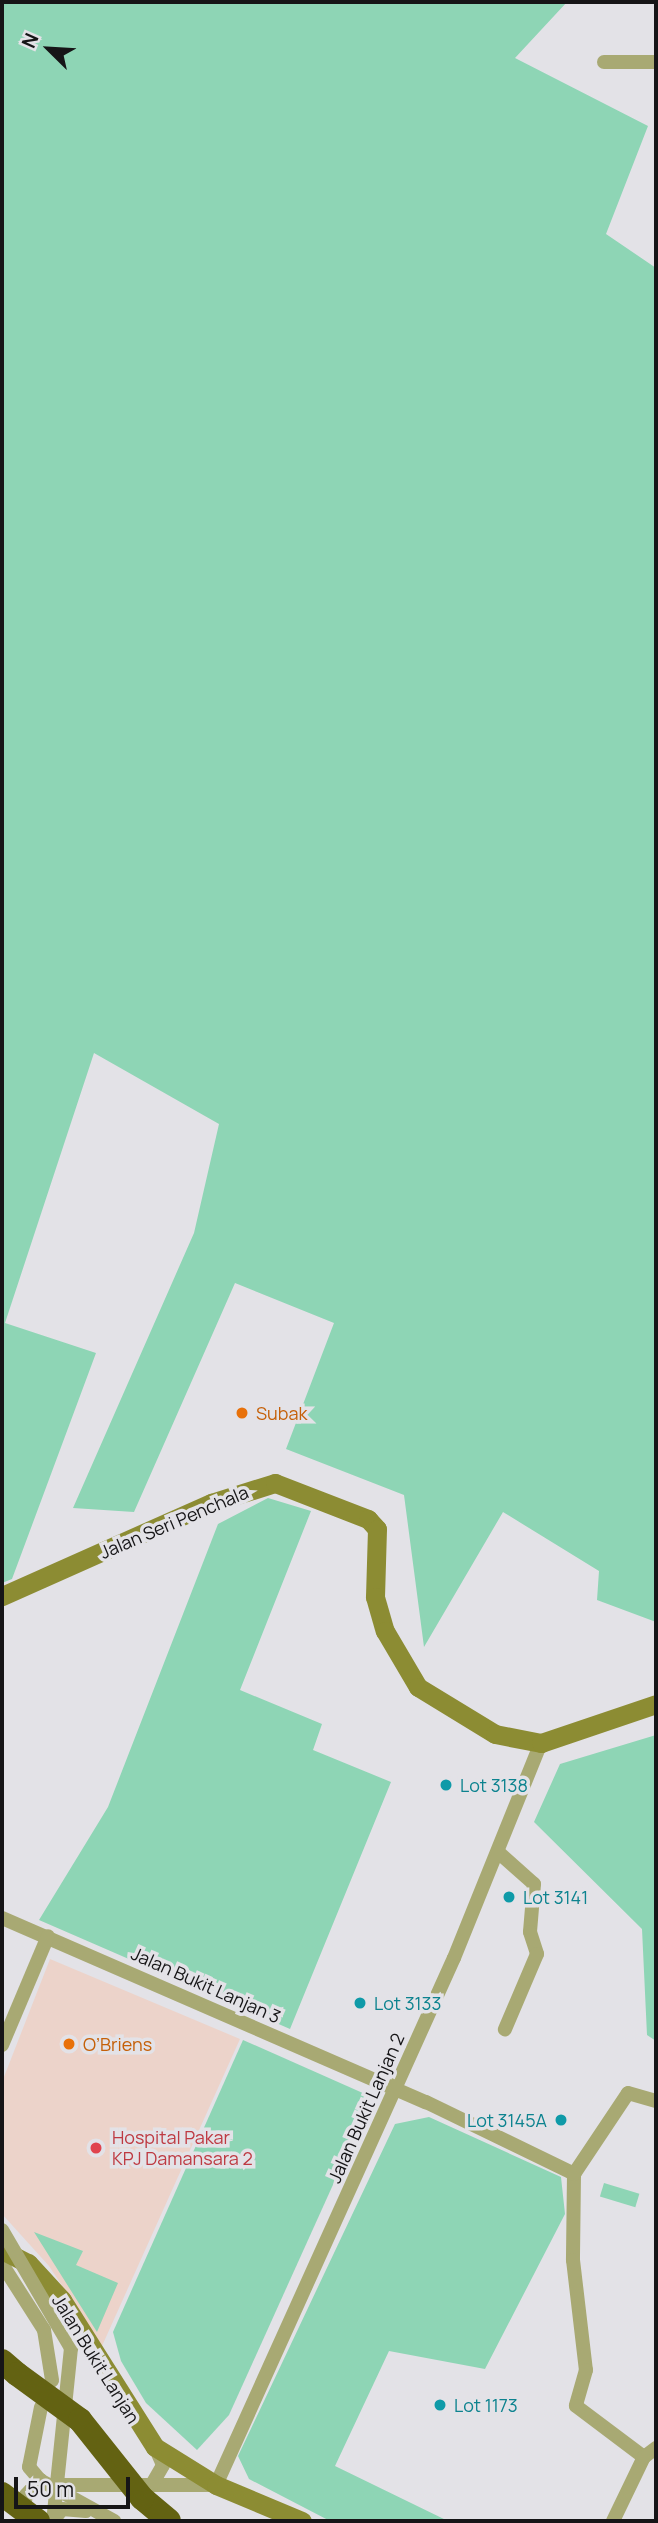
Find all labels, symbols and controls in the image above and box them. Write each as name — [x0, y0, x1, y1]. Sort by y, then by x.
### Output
north arrow — [14, 14, 84, 84]
text: N — [15, 29, 44, 52]
place label: Subak — [256, 1402, 307, 1424]
marker: Subak — [234, 1405, 250, 1421]
street label: Jalan Seri Penchala — [96, 1481, 252, 1563]
place label: Lot 3138 — [460, 1774, 528, 1796]
marker: Lot 3138 — [438, 1777, 454, 1793]
place label: Lot 3141 — [523, 1886, 588, 1908]
marker: Lot 3141 — [501, 1889, 517, 1905]
street label: Jalan Bukit Lanjan 3 — [128, 1942, 284, 2028]
place label: Lot 3133 — [374, 1992, 442, 2014]
marker: Lot 3133 — [352, 1995, 368, 2011]
street label: Jalan Bukit Lanjan 2 — [323, 2030, 409, 2186]
place label: O’Briens — [83, 2033, 152, 2055]
marker: O’Briens — [61, 2036, 77, 2052]
place label: Lot 3145A — [467, 2109, 547, 2131]
marker: Lot 3145A — [553, 2112, 569, 2128]
place label: Hospital Pakar KPJ Damansara 2 — [112, 2127, 253, 2170]
marker: Hospital Pakar KPJ Damansara 2 — [86, 2138, 106, 2158]
street label: Jalan Bukit Lanjan — [48, 2291, 144, 2427]
place label: Lot 1173 — [454, 2394, 518, 2416]
marker: Lot 1173 — [432, 2397, 448, 2413]
scale bar — [18, 2464, 133, 2508]
text: 50 m — [27, 2475, 74, 2503]

